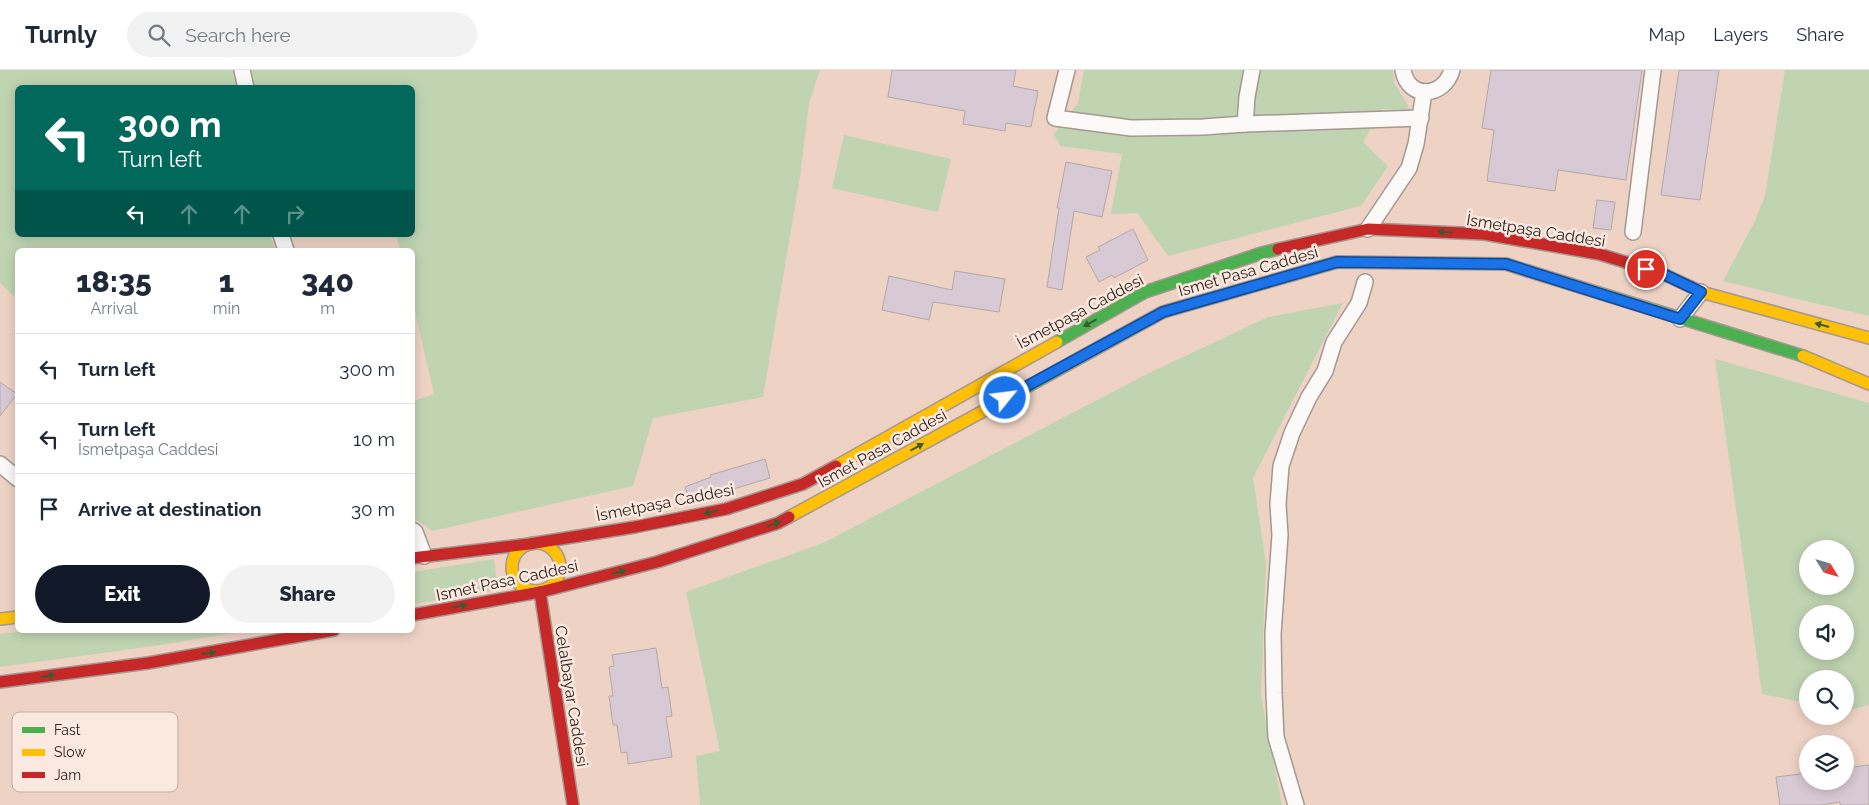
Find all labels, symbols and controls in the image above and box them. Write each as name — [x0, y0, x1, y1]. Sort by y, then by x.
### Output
search box — [127, 12, 477, 57]
text: Turnly — [25, 20, 97, 49]
icon: search — [145, 21, 173, 49]
text: Search here — [185, 24, 291, 46]
text: Map — [1649, 24, 1685, 45]
text: Layers — [1713, 24, 1768, 45]
text: Share — [1796, 24, 1844, 45]
text: 300 m — [118, 104, 222, 145]
icon: left — [35, 105, 100, 170]
text: Turn left — [118, 146, 202, 172]
icon: left — [122, 200, 150, 228]
icon: ahead — [175, 200, 203, 228]
icon: ahead — [228, 200, 256, 228]
icon: right — [281, 200, 309, 228]
street label: İsmetpaşa Caddesi — [1465, 209, 1607, 251]
one-way arrow — [1437, 228, 1453, 236]
street label: Ismet Pasa Caddesi — [1176, 242, 1320, 301]
pin — [1625, 248, 1667, 290]
icon: arrive — [1632, 255, 1660, 283]
text: 18:35 — [76, 264, 152, 299]
text: 1 — [219, 264, 234, 299]
text: 340 — [301, 264, 354, 299]
street label: İsmetpaşa Caddesi — [1013, 269, 1147, 353]
text: Arrival — [90, 299, 137, 318]
text: min — [213, 299, 240, 318]
text: m — [320, 299, 335, 318]
one-way arrow — [1082, 319, 1097, 327]
one-way arrow — [1814, 321, 1830, 329]
icon: left — [35, 355, 63, 383]
text: Turn left — [78, 358, 155, 380]
text: 300 m — [339, 358, 395, 380]
position arrow — [978, 371, 1030, 423]
street label: Ismet Pasa Caddesi — [814, 405, 950, 492]
text: Turn left — [78, 418, 155, 440]
icon: left — [35, 425, 63, 453]
text: 10 m — [353, 428, 395, 450]
text: İsmetpaşa Caddesi — [78, 440, 218, 459]
one-way arrow — [910, 443, 924, 451]
street label: İsmetpaşa Caddesi — [594, 479, 736, 525]
icon: arrive — [35, 495, 63, 523]
text: Arrive at destination — [78, 498, 262, 520]
text: 30 m — [351, 498, 395, 520]
one-way arrow — [703, 508, 718, 516]
one-way arrow — [767, 520, 782, 528]
north arrow — [1799, 540, 1854, 595]
map controls — [1799, 540, 1854, 790]
street label: Ismet Pasa Caddesi — [435, 556, 580, 605]
button: Exit — [35, 565, 210, 623]
button: Share — [220, 565, 395, 623]
one-way arrow — [612, 567, 627, 575]
one-way arrow — [453, 602, 469, 610]
button: sound — [1799, 605, 1854, 660]
street label: Celalbayar Caddesi — [551, 624, 592, 768]
one-way arrow — [201, 648, 217, 656]
button: search — [1799, 670, 1854, 725]
one-way arrow — [41, 671, 57, 679]
legend — [12, 712, 178, 792]
text: Fast — [54, 722, 81, 738]
button: layers — [1799, 735, 1854, 790]
text: Slow — [54, 744, 86, 760]
text: Jam — [54, 767, 81, 783]

